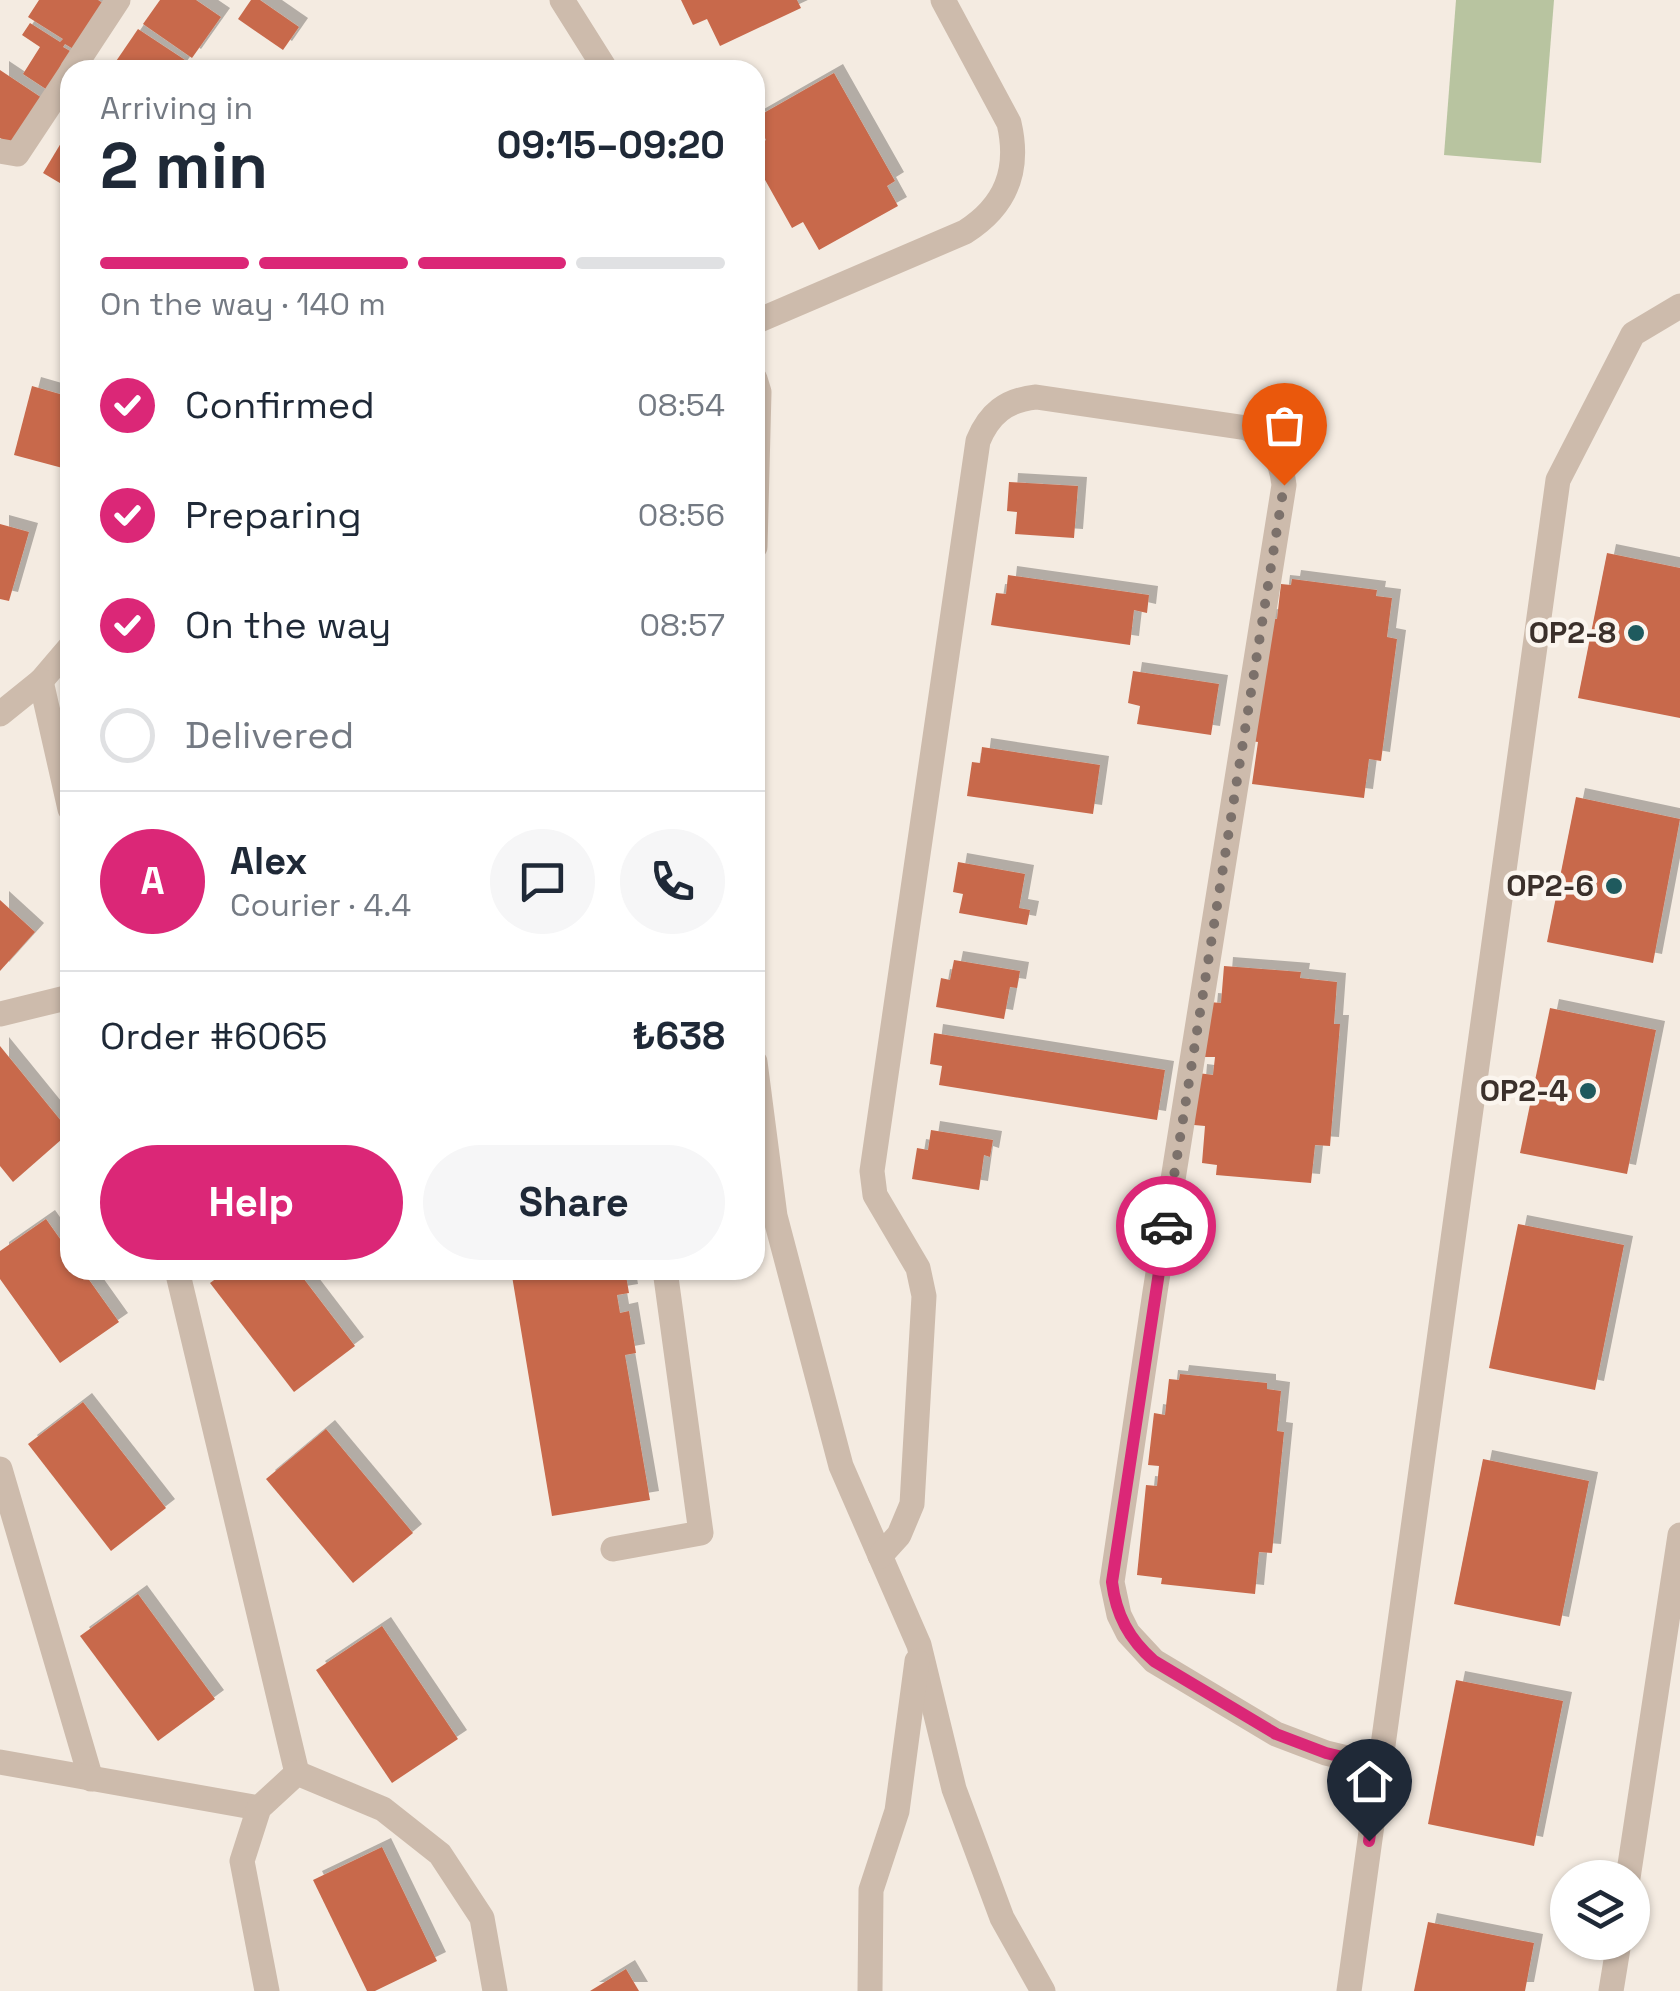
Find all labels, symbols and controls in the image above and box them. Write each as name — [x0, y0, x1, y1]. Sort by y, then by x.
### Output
text: Arriving in — [100, 88, 253, 128]
text: 09:15–09:20 — [497, 121, 725, 169]
text: 2 min — [100, 124, 268, 207]
text: On the way · 140 m — [100, 284, 386, 324]
icon: check — [100, 378, 155, 433]
text: Confirmed — [185, 381, 375, 429]
pin — [1242, 383, 1327, 486]
text: 08:54 — [637, 385, 725, 425]
icon: bag — [1257, 398, 1312, 453]
icon: check — [100, 488, 155, 543]
text: Preparing — [185, 491, 362, 539]
text: 08:56 — [638, 495, 725, 535]
icon: check — [100, 598, 155, 653]
text: On the way — [185, 601, 391, 649]
text: 08:57 — [640, 605, 725, 645]
place label: OP2-8 — [1529, 613, 1616, 652]
marker: OP2-8 — [1625, 622, 1647, 644]
text: Delivered — [185, 711, 354, 759]
button: chat — [490, 829, 595, 934]
button: phone — [620, 829, 725, 934]
text: Alex — [230, 837, 307, 885]
text: A — [140, 857, 165, 905]
place label: OP2-6 — [1506, 866, 1594, 905]
marker: OP2-6 — [1603, 875, 1625, 897]
text: Courier · 4.4 — [230, 885, 411, 925]
text: Order #6065 — [100, 1012, 328, 1060]
text: ₺638 — [632, 1012, 725, 1060]
place label: OP2-4 — [1480, 1071, 1568, 1110]
marker: OP2-4 — [1577, 1080, 1599, 1102]
button: Help — [100, 1145, 403, 1260]
button: Share — [423, 1145, 725, 1260]
courier — [1116, 1176, 1216, 1276]
icon: car — [1139, 1199, 1194, 1254]
pin — [1327, 1739, 1412, 1842]
icon: home — [1342, 1754, 1397, 1809]
map controls — [1550, 1860, 1650, 1960]
button: layers — [1550, 1860, 1650, 1960]

